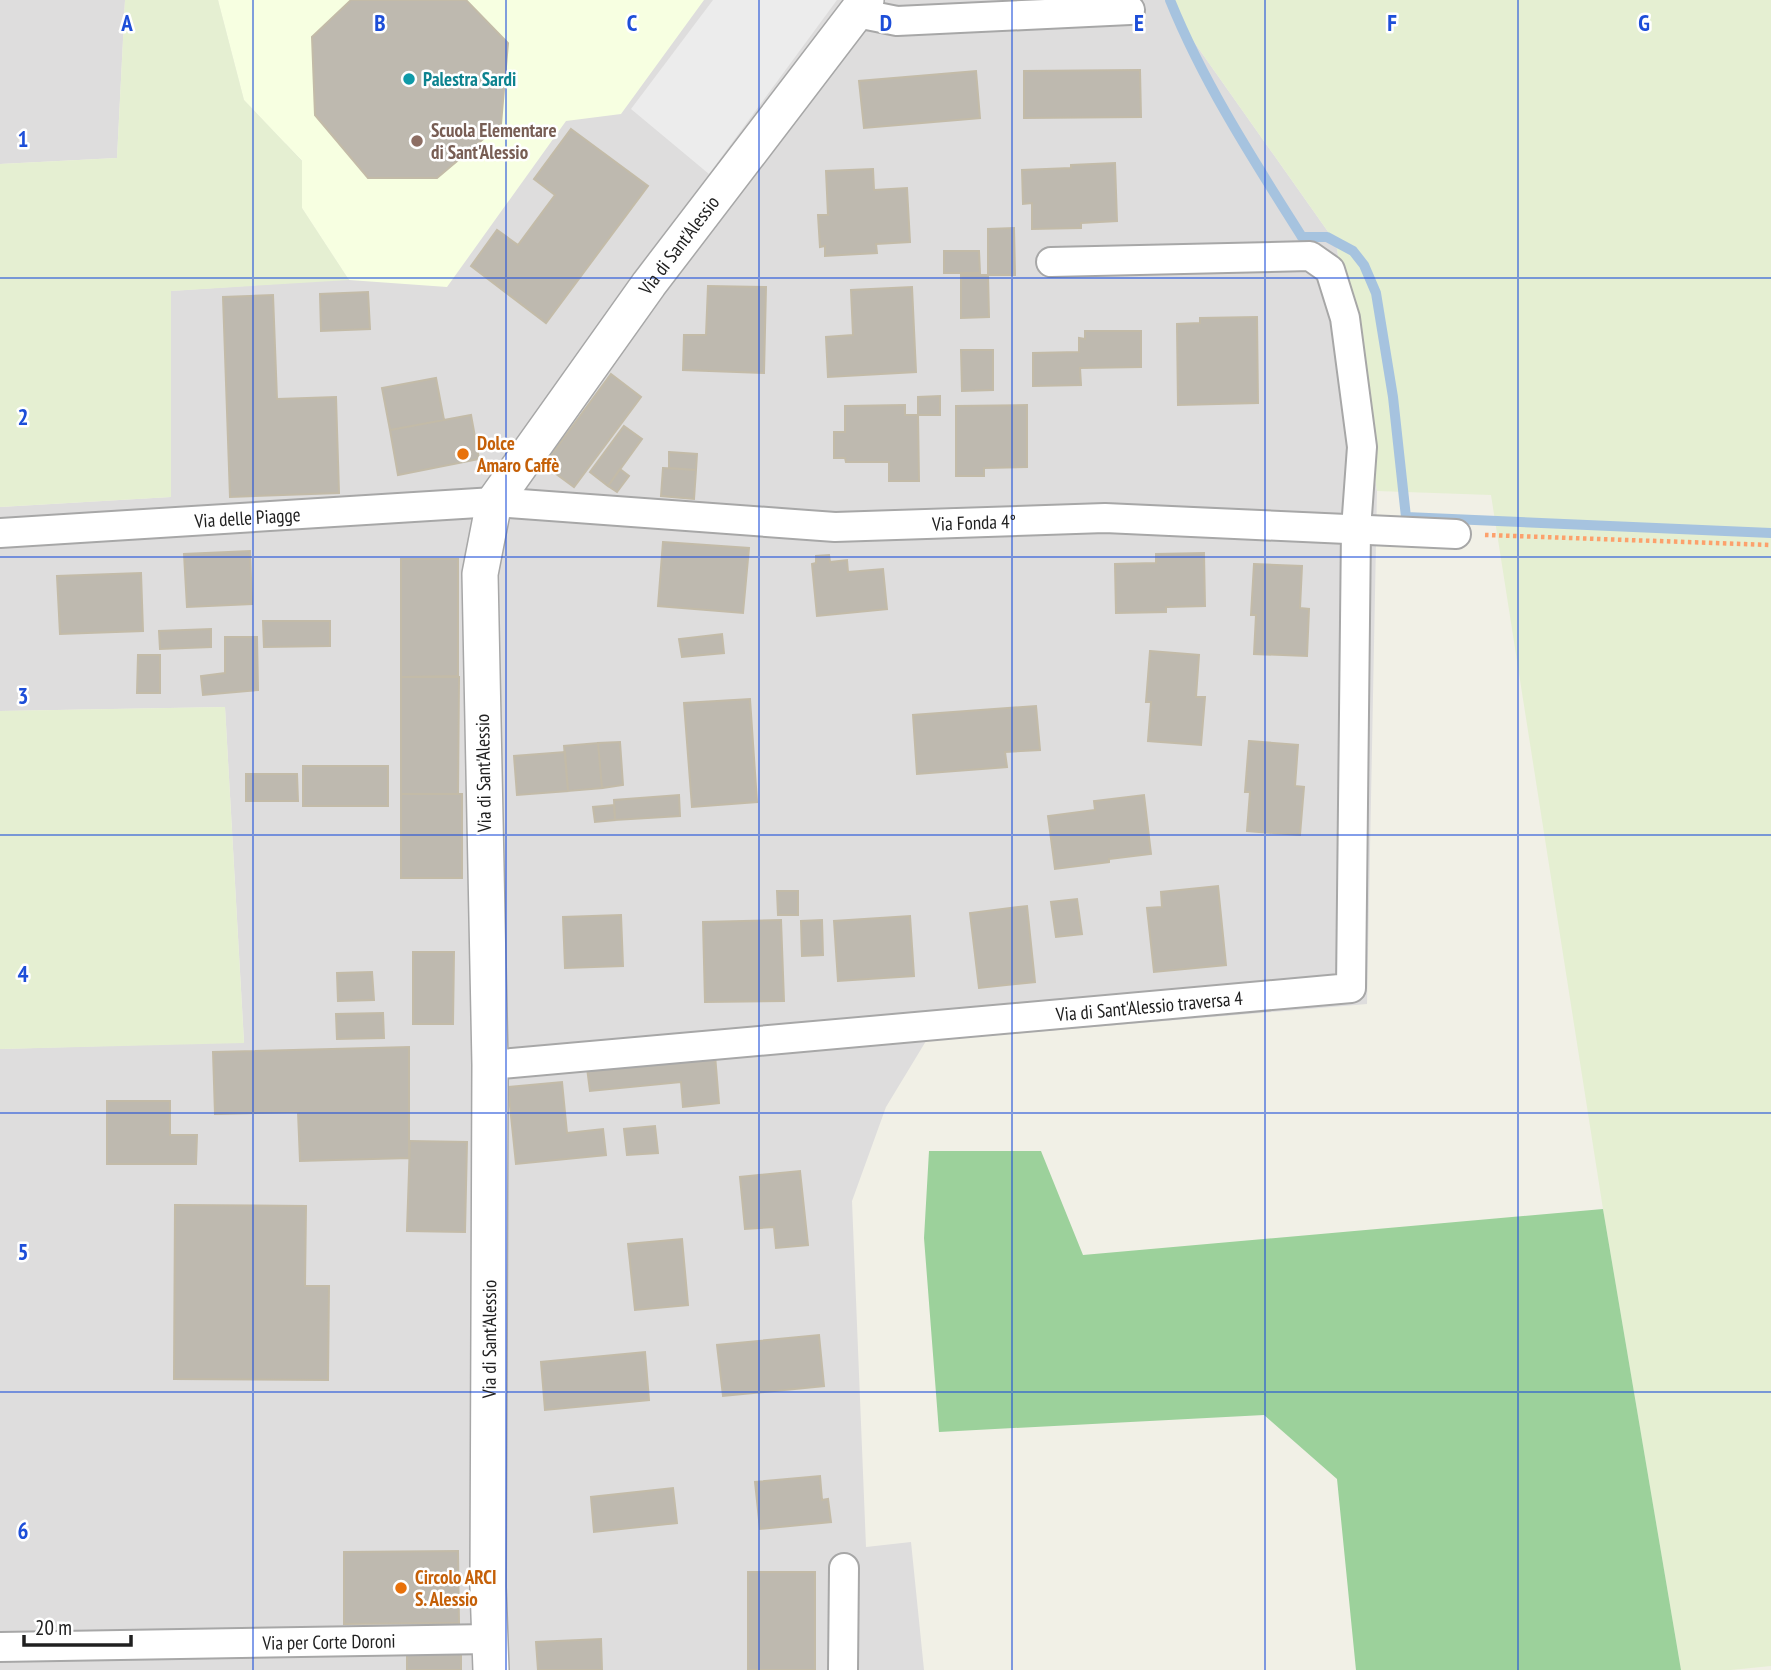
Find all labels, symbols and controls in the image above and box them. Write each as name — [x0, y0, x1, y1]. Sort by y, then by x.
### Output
text: A — [120, 8, 133, 37]
text: B — [374, 8, 386, 37]
text: C — [627, 8, 638, 37]
text: D — [880, 8, 892, 37]
text: E — [1134, 8, 1144, 37]
text: F — [1387, 8, 1397, 37]
text: G — [1638, 8, 1650, 37]
place label: Palestra Sardi — [423, 67, 516, 91]
marker: Palestra Sardi — [401, 71, 417, 87]
place label: Scuola Elementare di Sant'Alessio — [431, 118, 557, 164]
text: 1 — [18, 124, 29, 153]
marker: Scuola Elementare di Sant'Alessio — [409, 133, 425, 149]
street label: Via di Sant'Alessio — [633, 191, 724, 300]
text: 2 — [18, 402, 29, 431]
place label: Dolce Amaro Caffè — [476, 431, 559, 477]
marker: Dolce Amaro Caffè — [455, 446, 471, 462]
street label: Via delle Piagge — [193, 502, 301, 533]
street label: Via Fonda 4° — [931, 509, 1016, 536]
text: 3 — [18, 681, 29, 710]
street label: Via di Sant'Alessio — [470, 714, 496, 833]
text: 4 — [18, 959, 29, 988]
street label: Via di Sant'Alessio traversa 4 — [1054, 986, 1244, 1026]
text: 5 — [18, 1237, 29, 1266]
street label: Via di Sant'Alessio — [477, 1280, 501, 1399]
text: 6 — [18, 1516, 29, 1545]
place label: Circolo ARCI S. Alessio — [415, 1565, 497, 1611]
marker: Circolo ARCI S. Alessio — [393, 1580, 409, 1596]
scale bar — [24, 1604, 131, 1648]
text: 20 m — [35, 1614, 72, 1641]
street label: Via per Corte Doroni — [261, 1629, 396, 1655]

